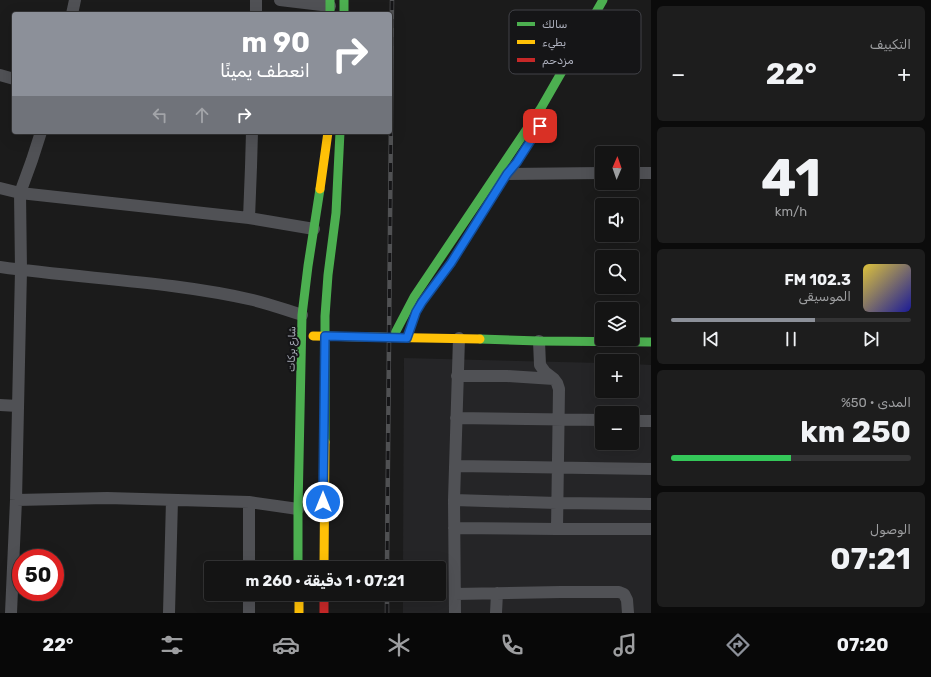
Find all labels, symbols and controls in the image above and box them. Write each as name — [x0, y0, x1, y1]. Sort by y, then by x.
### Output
legend — [509, 10, 641, 74]
text: سالك — [542, 18, 567, 31]
text: 90 m — [241, 26, 310, 59]
icon: right — [324, 28, 376, 80]
text: بطيء — [542, 36, 566, 51]
text: التكييف — [870, 37, 911, 52]
text: مزدحم — [542, 54, 574, 68]
text: 22° — [766, 56, 817, 92]
text: انعطف يمينًا — [220, 60, 310, 82]
text: − — [671, 61, 685, 88]
text: + — [897, 61, 911, 88]
icon: left — [149, 104, 171, 126]
icon: ahead — [191, 104, 213, 126]
icon: right — [233, 104, 255, 126]
pin — [523, 109, 557, 143]
icon: arrive — [529, 115, 551, 137]
north arrow — [595, 146, 639, 190]
map controls — [595, 146, 639, 450]
text: 41 — [761, 147, 821, 209]
button: sound — [595, 198, 639, 242]
text: km/h — [775, 204, 807, 219]
button: search — [595, 250, 639, 294]
text: 102.3 FM — [785, 271, 851, 289]
text: الموسيقى — [799, 289, 851, 304]
button: layers — [595, 302, 639, 346]
street label: شارع بركات — [286, 326, 299, 372]
icon: previous — [700, 328, 722, 350]
icon: pause — [780, 328, 802, 350]
icon: next — [860, 328, 882, 350]
button: + — [595, 354, 639, 398]
text: المدى · 50% — [841, 395, 911, 410]
button: − — [595, 406, 639, 450]
text: 250 km — [800, 414, 911, 450]
position arrow — [302, 481, 344, 523]
text: الوصول — [870, 522, 911, 537]
text: 07:21 — [830, 541, 911, 577]
speed limit sign: 50 — [12, 549, 64, 601]
text: 07:21 · 1 دقيقة · 260 m — [246, 572, 404, 590]
icon: filters — [158, 631, 186, 659]
icon: car — [272, 631, 300, 659]
icon: climate — [385, 631, 413, 659]
icon: phone — [498, 631, 526, 659]
icon: music — [611, 631, 639, 659]
icon: directions — [724, 631, 752, 659]
text: 22° — [43, 634, 73, 656]
text: 07:20 — [837, 634, 888, 656]

